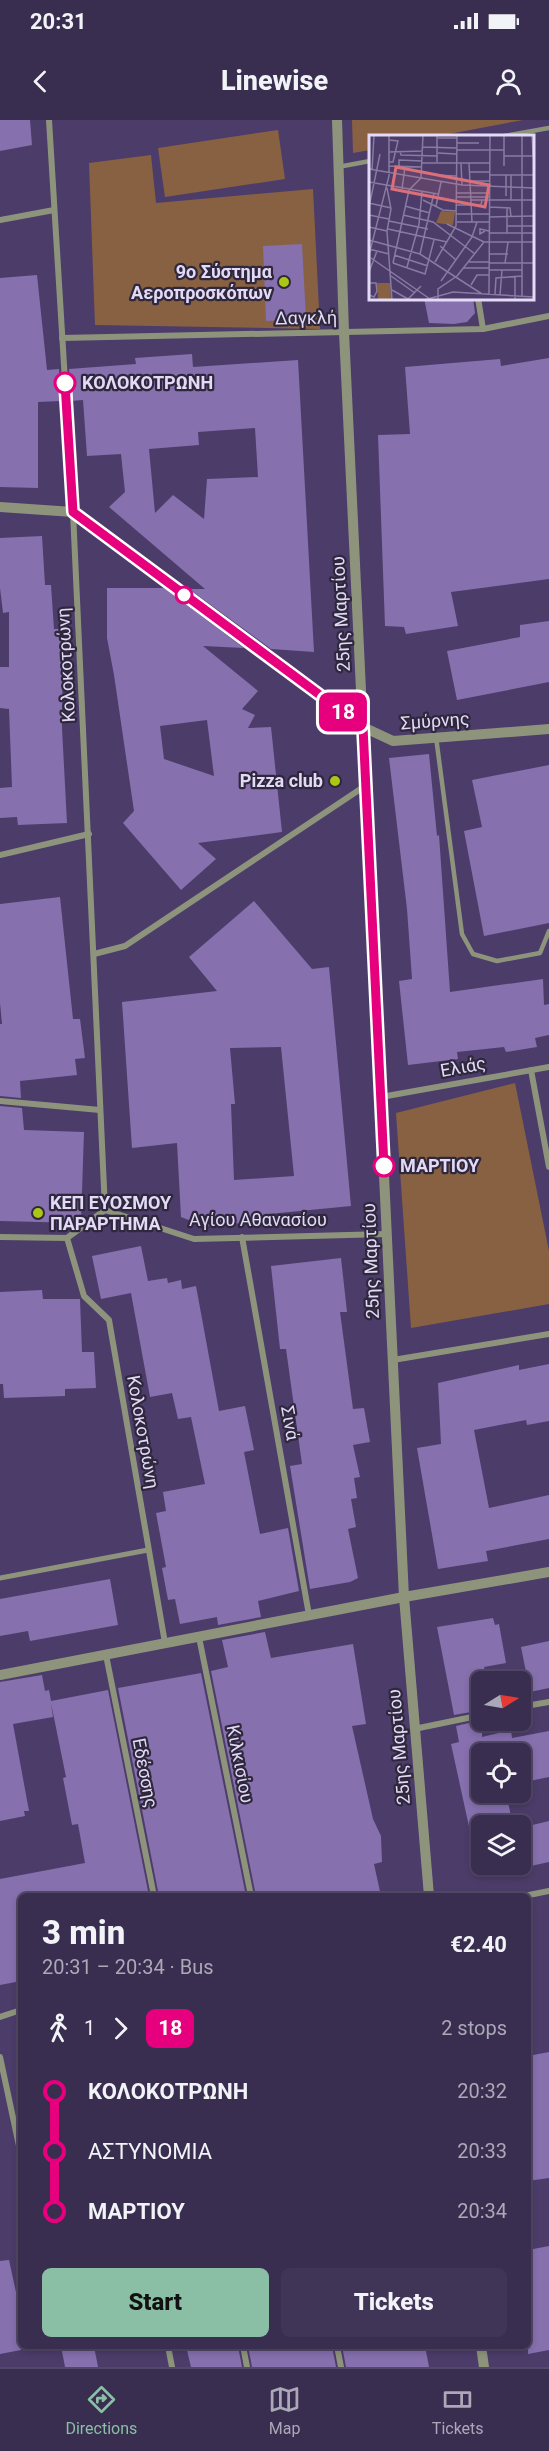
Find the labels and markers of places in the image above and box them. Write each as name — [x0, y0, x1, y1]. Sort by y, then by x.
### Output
place label: 9ο Σύστημα Αεροπροσκόπων — [131, 261, 273, 303]
marker: 9ο Σύστημα Αεροπροσκόπων — [277, 275, 291, 289]
marker: ΚΟΛΟΚΟΤΡΩΝΗ — [54, 372, 76, 394]
place label: ΚΟΛΟΚΟΤΡΩΝΗ — [82, 372, 213, 393]
unlabelled marker — [175, 586, 193, 604]
place label: Pizza club — [240, 770, 323, 791]
marker: Pizza club — [328, 774, 342, 788]
marker: ΜΑΡΤΙΟΥ — [373, 1155, 395, 1177]
place label: ΜΑΡΤΙΟΥ — [400, 1155, 480, 1176]
place label: ΚΕΠ ΕΥΟΣΜΟΥ ΠΑΡΑΡΤΗΜΑ — [50, 1192, 172, 1234]
marker: ΚΕΠ ΕΥΟΣΜΟΥ ΠΑΡΑΡΤΗΜΑ — [31, 1206, 45, 1220]

